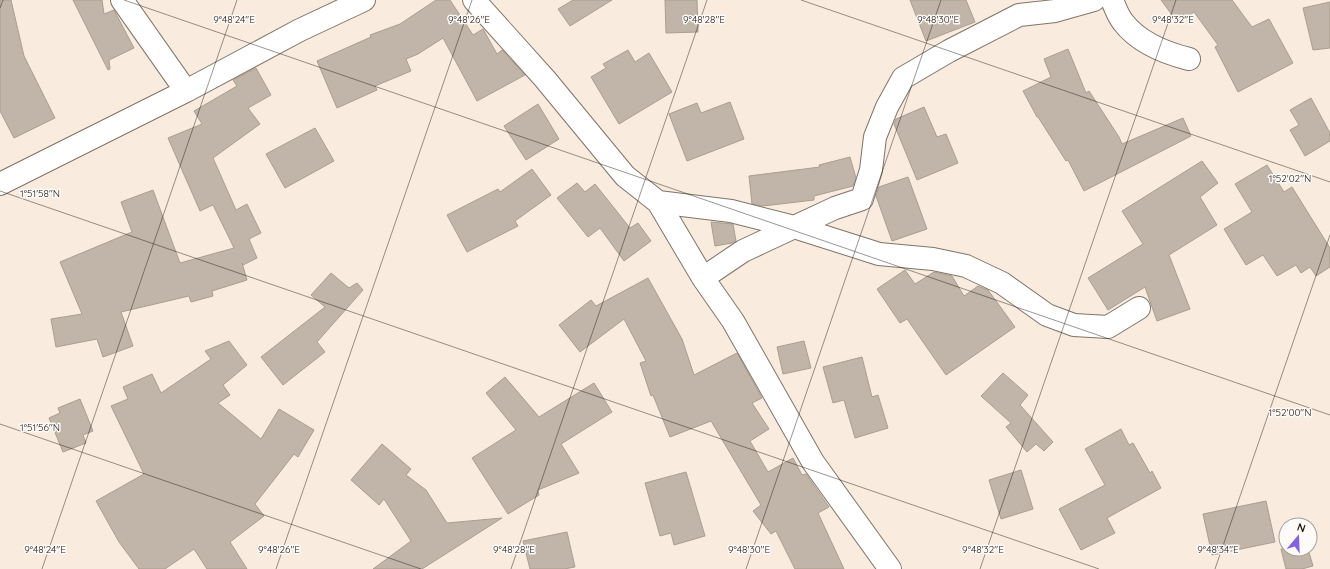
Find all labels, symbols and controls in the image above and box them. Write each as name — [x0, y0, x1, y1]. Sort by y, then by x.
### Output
text: 9°48'24"E — [213, 13, 255, 26]
text: 9°48'26"E — [448, 13, 490, 26]
text: 9°48'28"E — [683, 13, 725, 26]
text: 9°48'30"E — [917, 13, 959, 26]
text: 9°48'32"E — [1152, 13, 1194, 26]
text: 1°52'02"N — [1269, 172, 1311, 185]
text: 1°51'58"N — [20, 187, 60, 200]
text: 1°52'00"N — [1269, 406, 1311, 419]
text: 1°51'56"N — [20, 421, 60, 434]
north arrow — [1278, 517, 1318, 557]
text: N — [1295, 520, 1307, 535]
text: 9°48'24"E — [24, 543, 66, 556]
text: 9°48'26"E — [258, 543, 300, 556]
text: 9°48'28"E — [493, 543, 535, 556]
text: 9°48'30"E — [728, 543, 770, 556]
text: 9°48'32"E — [962, 543, 1004, 556]
text: 9°48'34"E — [1197, 543, 1239, 556]

